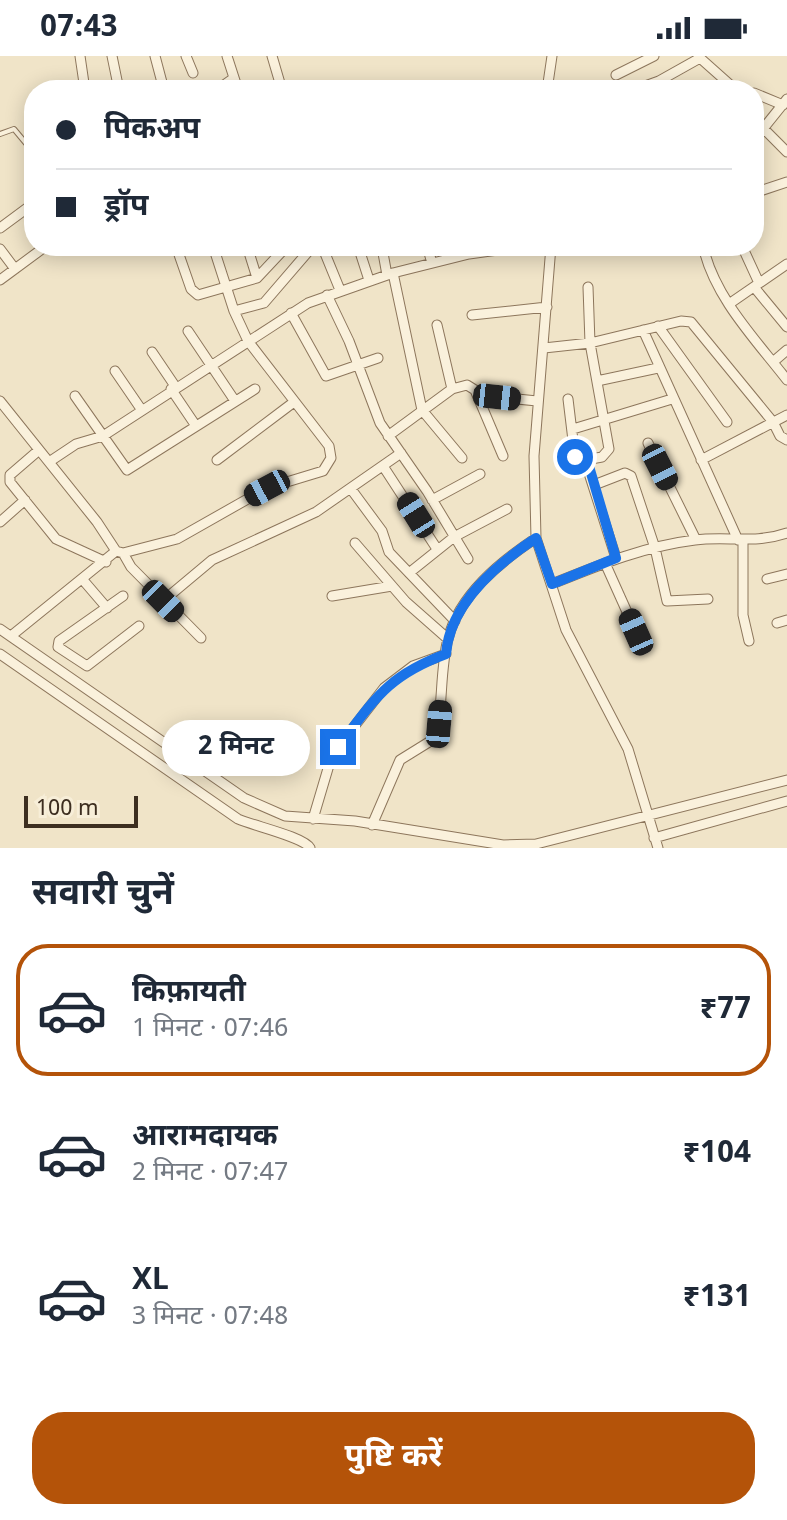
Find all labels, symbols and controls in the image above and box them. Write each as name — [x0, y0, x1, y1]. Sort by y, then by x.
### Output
text: 07:43 — [40, 9, 118, 48]
text: पिकअप — [104, 111, 200, 150]
text: ड्रॉप — [104, 188, 148, 227]
car — [472, 383, 522, 411]
route start — [557, 439, 593, 475]
car — [638, 440, 682, 494]
car — [240, 466, 294, 510]
car — [393, 488, 439, 542]
car — [138, 576, 188, 626]
car — [615, 605, 657, 659]
car — [425, 699, 453, 749]
callout: 2 मिनट — [162, 719, 310, 775]
route end — [320, 729, 356, 765]
text: 2 मिनट — [198, 731, 274, 765]
scale bar — [24, 792, 138, 828]
text: 100 m — [36, 795, 99, 824]
text: सवारी चुनें — [32, 872, 174, 919]
icon: car — [36, 974, 108, 1046]
text: किफ़ायती — [132, 974, 246, 1013]
text: ₹77 — [700, 991, 751, 1030]
text: 1 मिनट · 07:46 — [132, 1013, 288, 1047]
icon: car — [36, 1118, 108, 1190]
text: आरामदायक — [132, 1118, 278, 1157]
text: ₹104 — [683, 1135, 751, 1174]
text: 2 मिनट · 07:47 — [132, 1157, 288, 1191]
icon: car — [36, 1262, 108, 1334]
text: XL — [132, 1262, 169, 1301]
text: ₹131 — [683, 1279, 751, 1318]
text: 3 मिनट · 07:48 — [132, 1301, 288, 1335]
button: पुष्टि करें — [32, 1412, 755, 1504]

